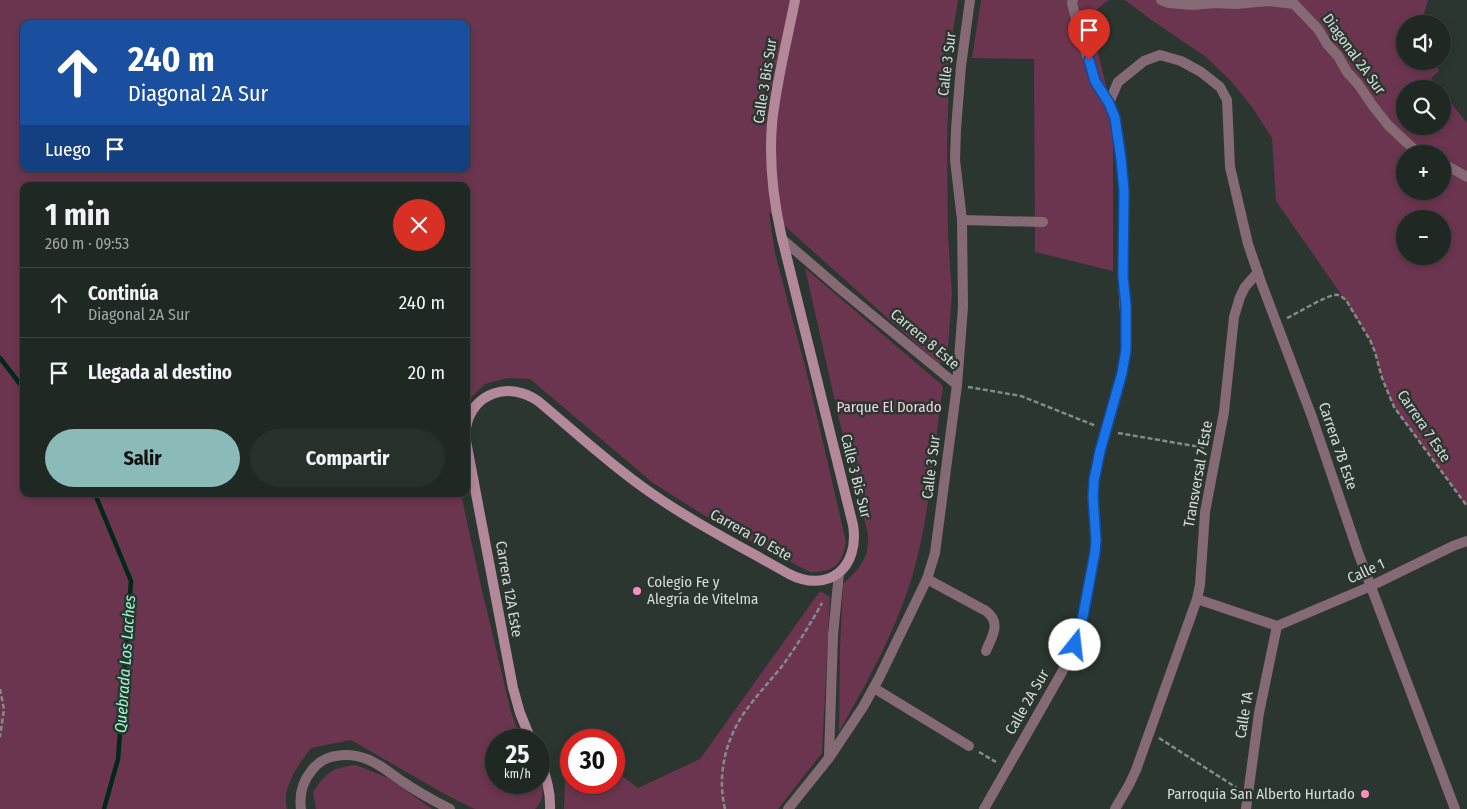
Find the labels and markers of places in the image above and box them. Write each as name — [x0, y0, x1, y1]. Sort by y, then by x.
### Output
pin — [1068, 9, 1110, 60]
place label: Colegio Fe y Alegría de Vitelma — [647, 573, 758, 608]
marker: Colegio Fe y Alegría de Vitelma — [631, 585, 643, 597]
place label: Parroquia San Alberto Hurtado — [1167, 785, 1355, 803]
marker: Parroquia San Alberto Hurtado — [1359, 788, 1371, 800]

